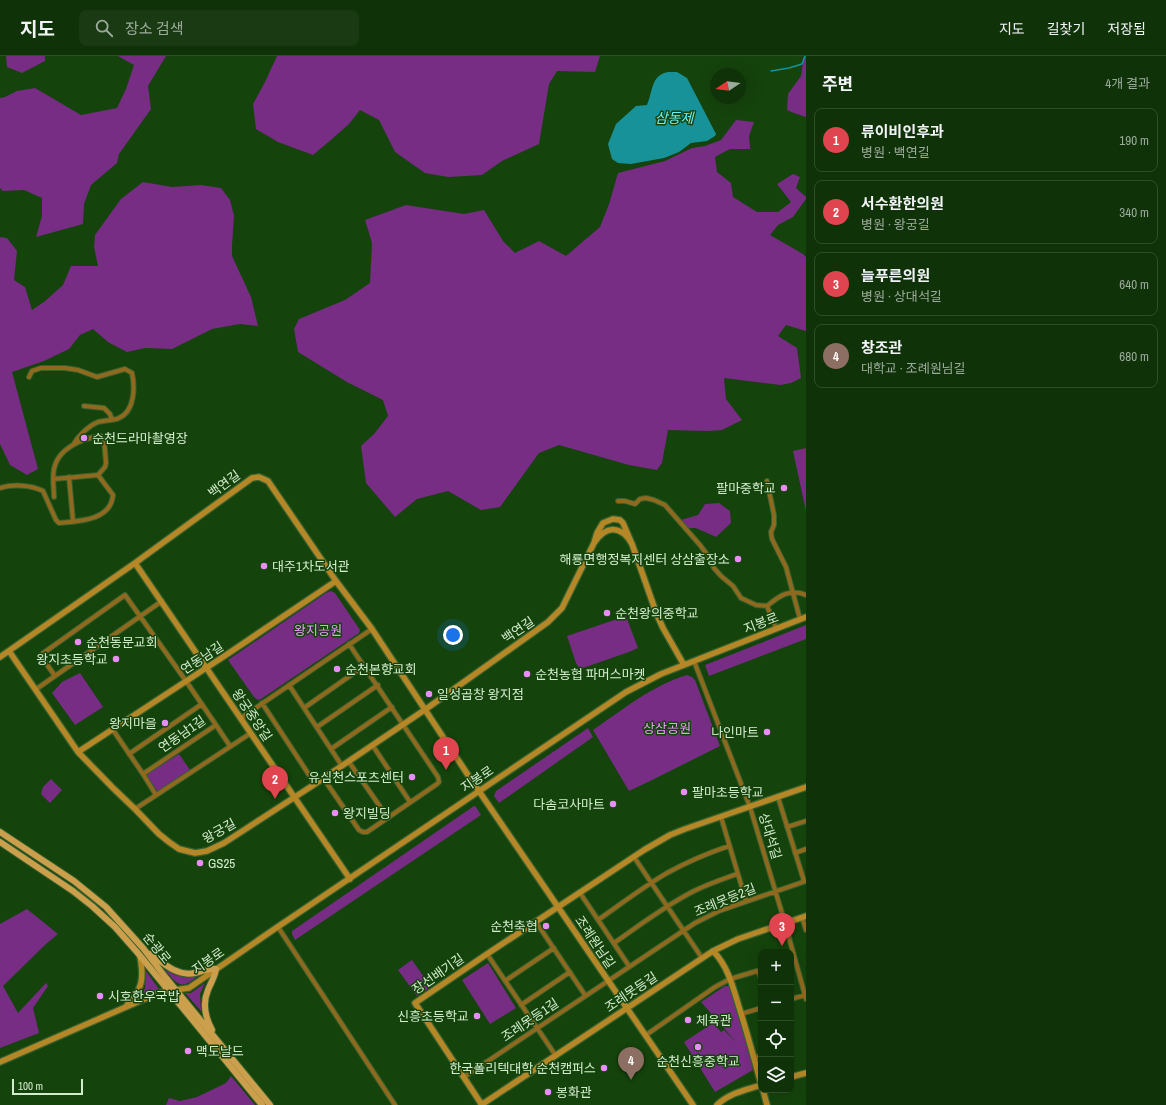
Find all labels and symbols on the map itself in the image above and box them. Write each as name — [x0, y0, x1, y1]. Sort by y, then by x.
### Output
north arrow — [710, 68, 746, 104]
water label: 삼동제 — [655, 109, 695, 127]
place label: 순천드라마촬영장 — [92, 430, 188, 447]
marker: 순천드라마촬영장 — [79, 433, 89, 443]
street label: 백연길 — [204, 467, 244, 501]
place label: 팔마중학교 — [716, 480, 776, 497]
marker: 팔마중학교 — [779, 483, 789, 493]
place label: 해룡면행정복지센터 상삼출장소 — [560, 551, 730, 568]
marker: 해룡면행정복지센터 상삼출장소 — [733, 554, 743, 564]
place label: 대주1차도서관 — [272, 558, 350, 575]
marker: 대주1차도서관 — [259, 561, 269, 571]
place label: 순천왕의중학교 — [615, 605, 699, 622]
marker: 순천왕의중학교 — [602, 608, 612, 618]
street label: 지봉로 — [741, 609, 781, 637]
street label: 백연길 — [498, 613, 538, 647]
park label: 왕지공원 — [294, 622, 342, 639]
your location — [443, 625, 463, 645]
place label: 순천동문교회 — [86, 634, 158, 651]
marker: 순천동문교회 — [73, 637, 83, 647]
street label: 연동남길 — [177, 638, 227, 678]
place label: 왕지초등학교 — [36, 651, 108, 668]
marker: 왕지초등학교 — [111, 654, 121, 664]
place label: 순천본향교회 — [345, 661, 417, 678]
marker: 순천본향교회 — [332, 664, 342, 674]
place label: 순천농협 파머스마켓 — [535, 666, 646, 683]
marker: 순천농협 파머스마켓 — [522, 669, 532, 679]
street label: 왕궁중앙길 — [228, 685, 276, 745]
place label: 일성곱창 왕지점 — [437, 686, 524, 703]
marker: 일성곱창 왕지점 — [424, 689, 434, 699]
street label: 연동남1길 — [155, 712, 209, 756]
place label: 왕지마을 — [109, 715, 157, 732]
marker: 왕지마을 — [160, 718, 170, 728]
park label: 상삼공원 — [643, 720, 691, 737]
place label: 나인마트 — [711, 724, 759, 741]
marker: 나인마트 — [762, 727, 772, 737]
pin: 1 — [433, 737, 459, 770]
street label: 지봉로 — [457, 762, 497, 796]
pin: 2 — [262, 766, 288, 799]
place label: 유심천스포츠센터 — [308, 769, 404, 786]
marker: 유심천스포츠센터 — [407, 772, 417, 782]
place label: 팔마초등학교 — [692, 784, 764, 801]
marker: 팔마초등학교 — [679, 787, 689, 797]
place label: 다솜코사마트 — [533, 796, 605, 813]
marker: 다솜코사마트 — [608, 799, 618, 809]
place label: 왕지빌딩 — [343, 805, 391, 822]
marker: 왕지빌딩 — [330, 808, 340, 818]
street label: 상대석길 — [755, 811, 785, 861]
street label: 왕궁길 — [199, 815, 239, 847]
place label: GS25 — [208, 855, 235, 872]
marker: GS25 — [195, 858, 205, 868]
street label: 조례못등2길 — [691, 880, 759, 920]
street label: 조례원님길 — [571, 912, 619, 972]
pin: 3 — [769, 913, 795, 946]
place label: 순천축협 — [490, 918, 538, 935]
marker: 순천축협 — [541, 921, 551, 931]
street label: 순광로 — [139, 929, 175, 967]
street label: 지봉로 — [188, 944, 228, 978]
street label: 장선배기길 — [409, 950, 467, 998]
street label: 조례못등길 — [601, 968, 661, 1016]
place label: 시호한우국밥 — [108, 988, 180, 1005]
marker: 시호한우국밥 — [95, 991, 105, 1001]
street label: 조례못등1길 — [498, 995, 562, 1045]
place label: 신흥초등학교 — [397, 1008, 469, 1025]
marker: 신흥초등학교 — [472, 1011, 482, 1021]
place label: 체육관 — [696, 1012, 732, 1029]
marker: 체육관 — [683, 1015, 693, 1025]
marker: 순천신흥중학교 — [693, 1042, 703, 1052]
place label: 맥도날드 — [196, 1043, 244, 1060]
marker: 맥도날드 — [183, 1046, 193, 1056]
pin: 4 — [618, 1047, 644, 1080]
place label: 순천신흥중학교 — [656, 1053, 740, 1070]
place label: 한국폴리텍대학 순천캠퍼스 — [450, 1060, 596, 1077]
marker: 한국폴리텍대학 순천캠퍼스 — [599, 1063, 609, 1073]
scale bar — [12, 1077, 83, 1096]
place label: 봉화관 — [556, 1084, 592, 1101]
marker: 봉화관 — [543, 1087, 553, 1097]

